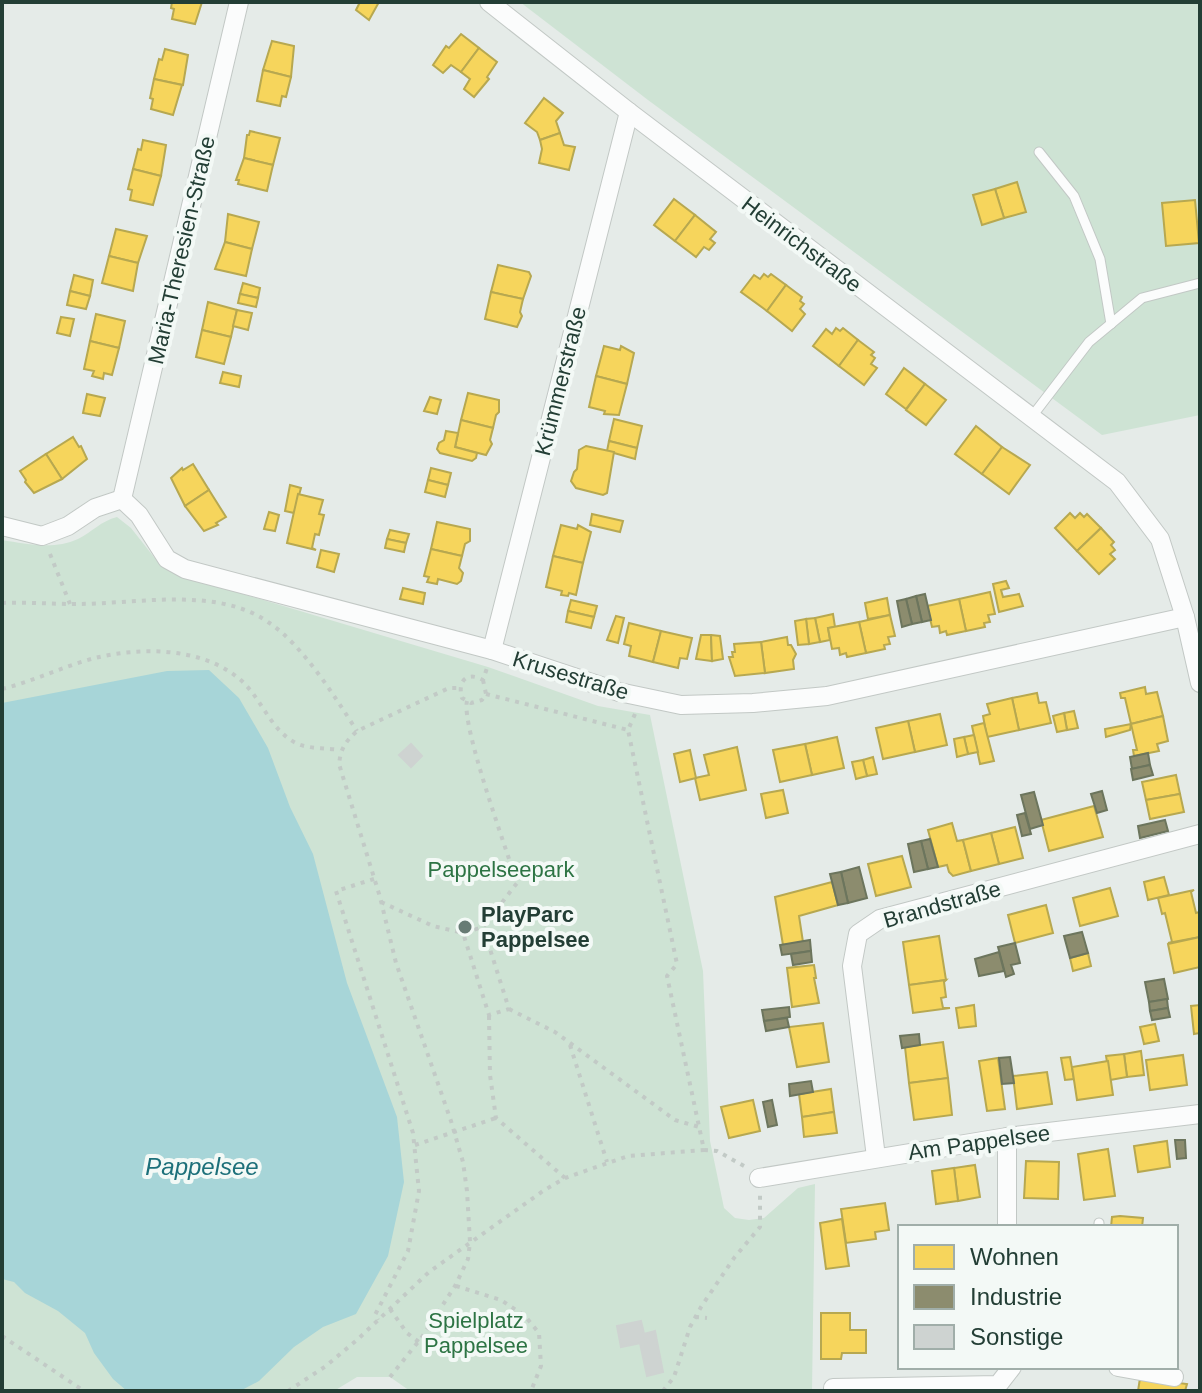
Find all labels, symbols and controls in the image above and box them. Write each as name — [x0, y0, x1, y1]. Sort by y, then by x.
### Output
street label: Maria-Theresien-Straße — [143, 134, 220, 367]
street label: Heinrichstraße — [737, 191, 866, 297]
street label: Krümmerstraße — [530, 304, 591, 458]
street label: Krusestraße — [510, 646, 632, 705]
park label: Pappelseepark — [428, 857, 575, 882]
street label: Brandstraße — [881, 876, 1004, 933]
place label: PlayParc Pappelsee — [481, 902, 590, 952]
marker: PlayParc Pappelsee — [456, 918, 474, 936]
street label: Am Pappelsee — [906, 1120, 1052, 1165]
water label: Pappelsee — [145, 1153, 259, 1180]
legend — [898, 1225, 1178, 1369]
text: Wohnen — [970, 1243, 1059, 1270]
text: Industrie — [970, 1283, 1062, 1310]
park label: Spielplatz Pappelsee — [424, 1308, 528, 1358]
text: Sonstige — [970, 1323, 1063, 1350]

